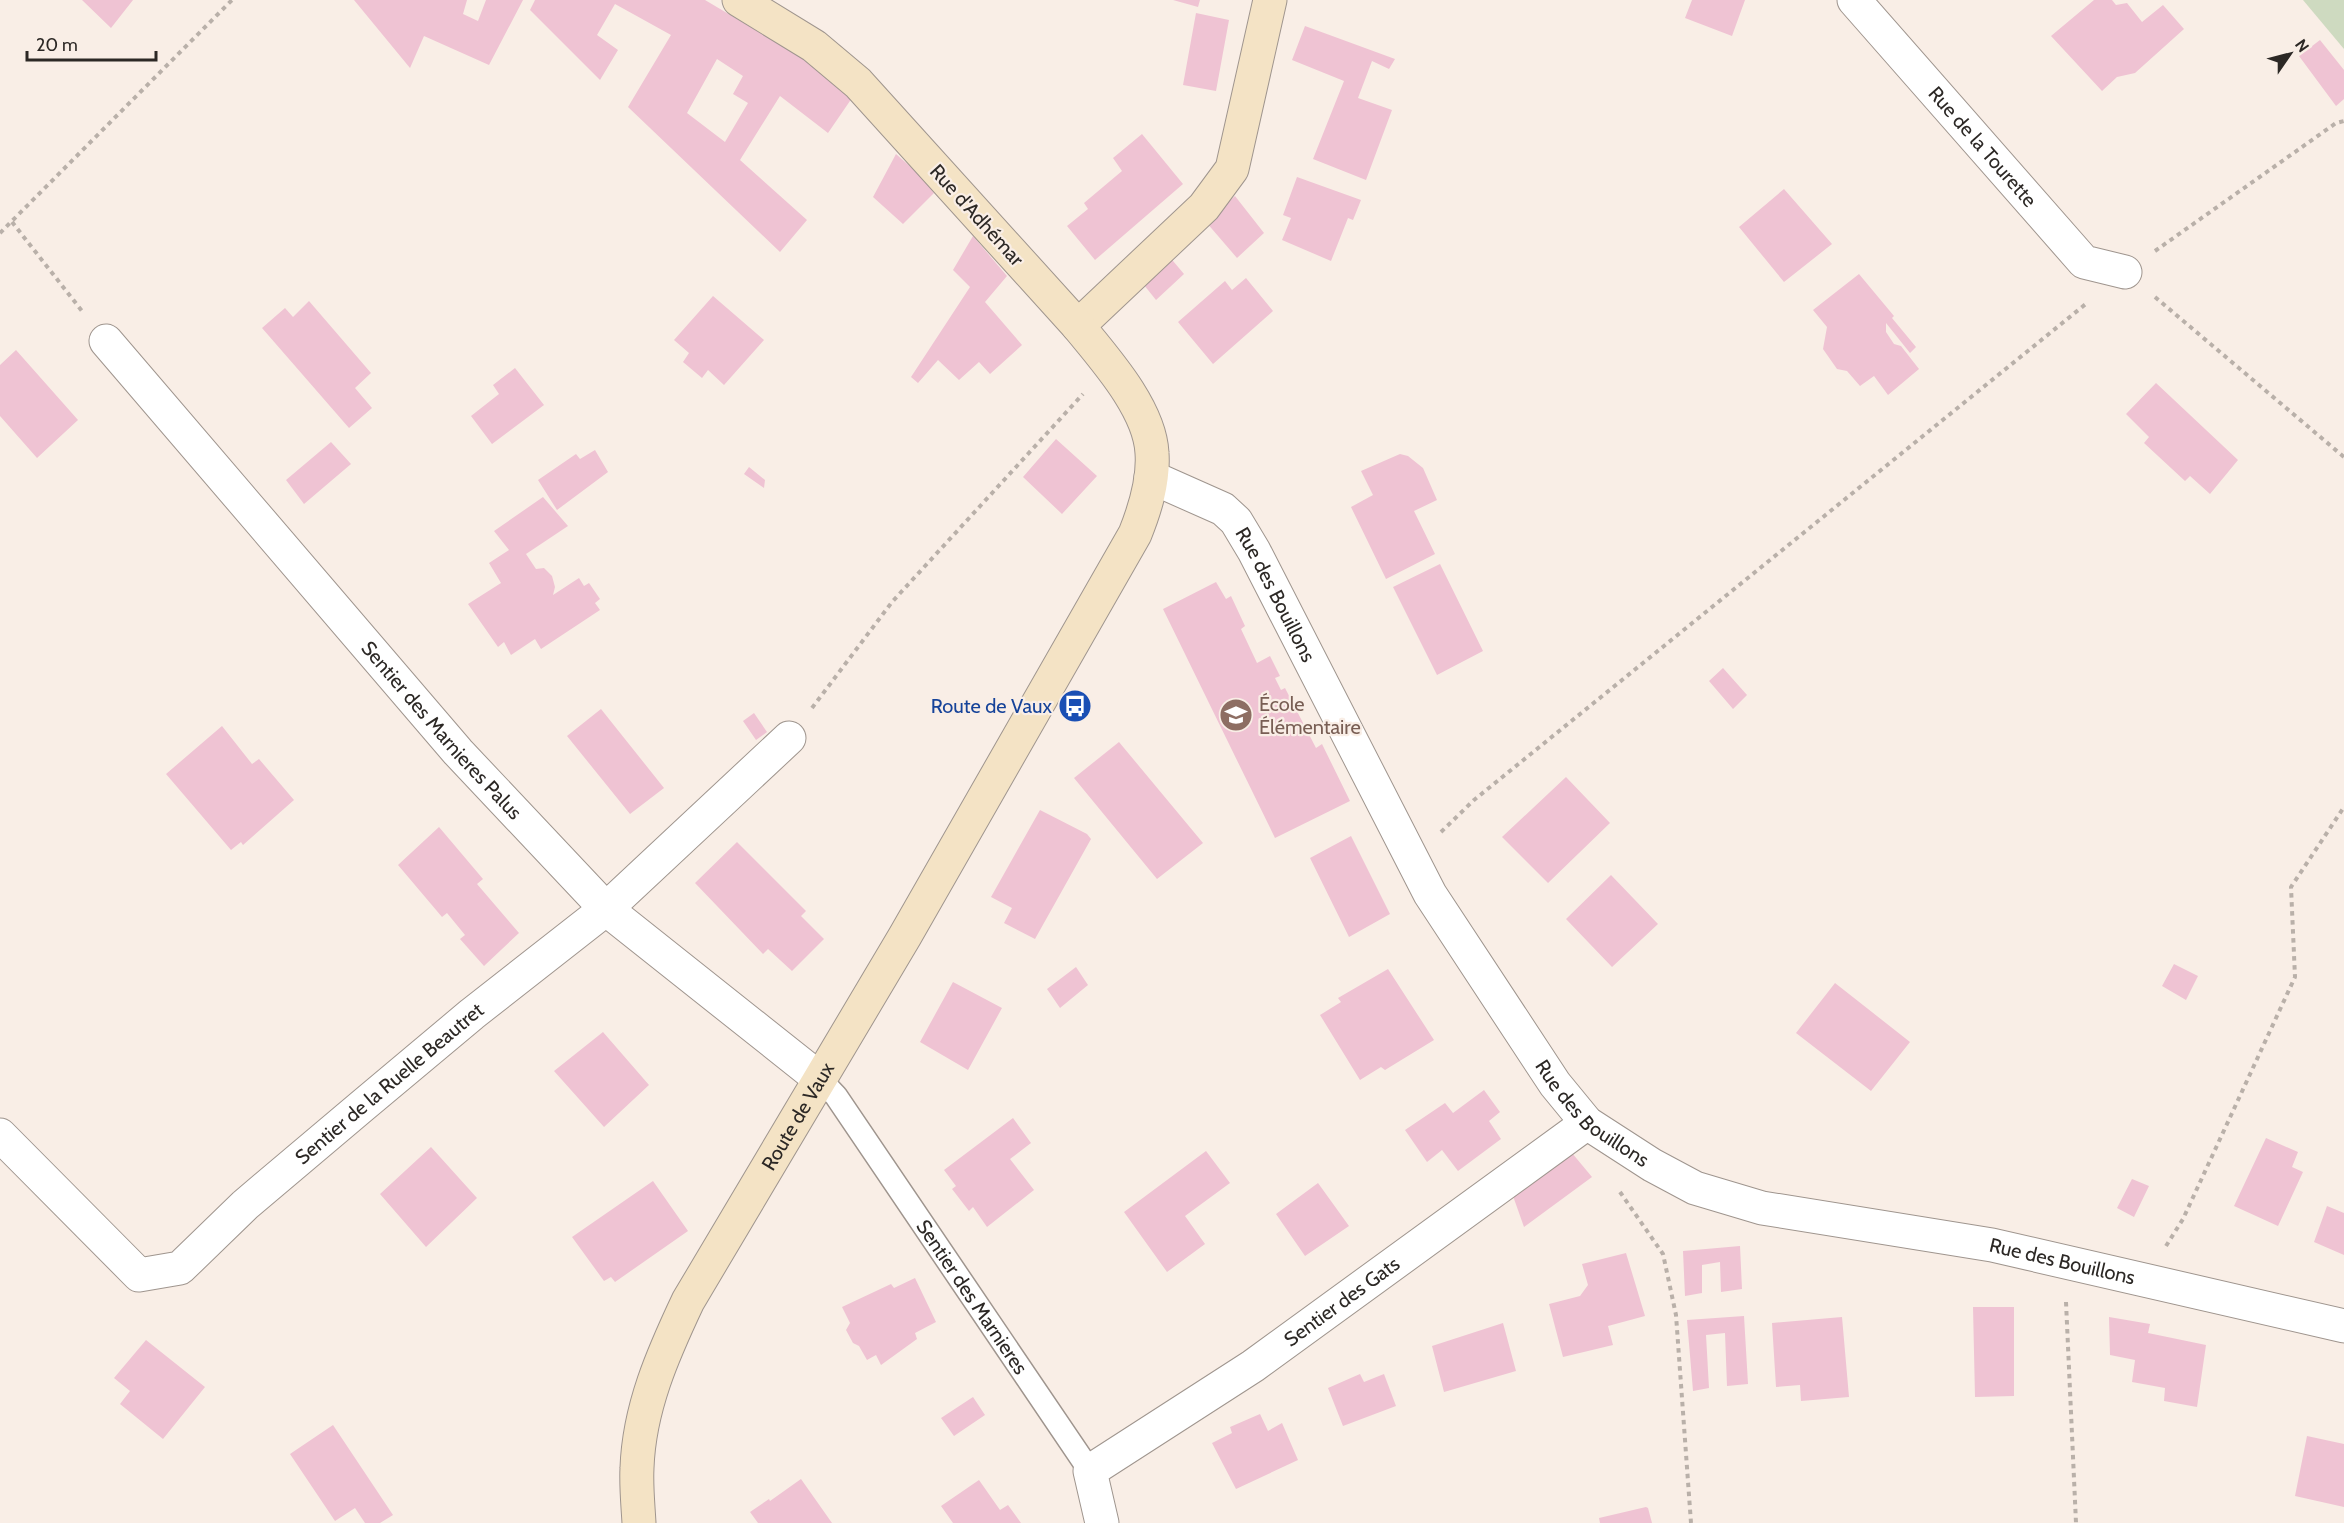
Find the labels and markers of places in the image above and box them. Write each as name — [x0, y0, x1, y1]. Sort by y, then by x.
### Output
bus stop icon: Route de Vaux — [1057, 688, 1093, 724]
place label: École Élémentaire — [1259, 692, 1361, 739]
place label: Route de Vaux — [931, 694, 1053, 718]
school or university icon: École Élémentaire — [1218, 697, 1254, 733]

